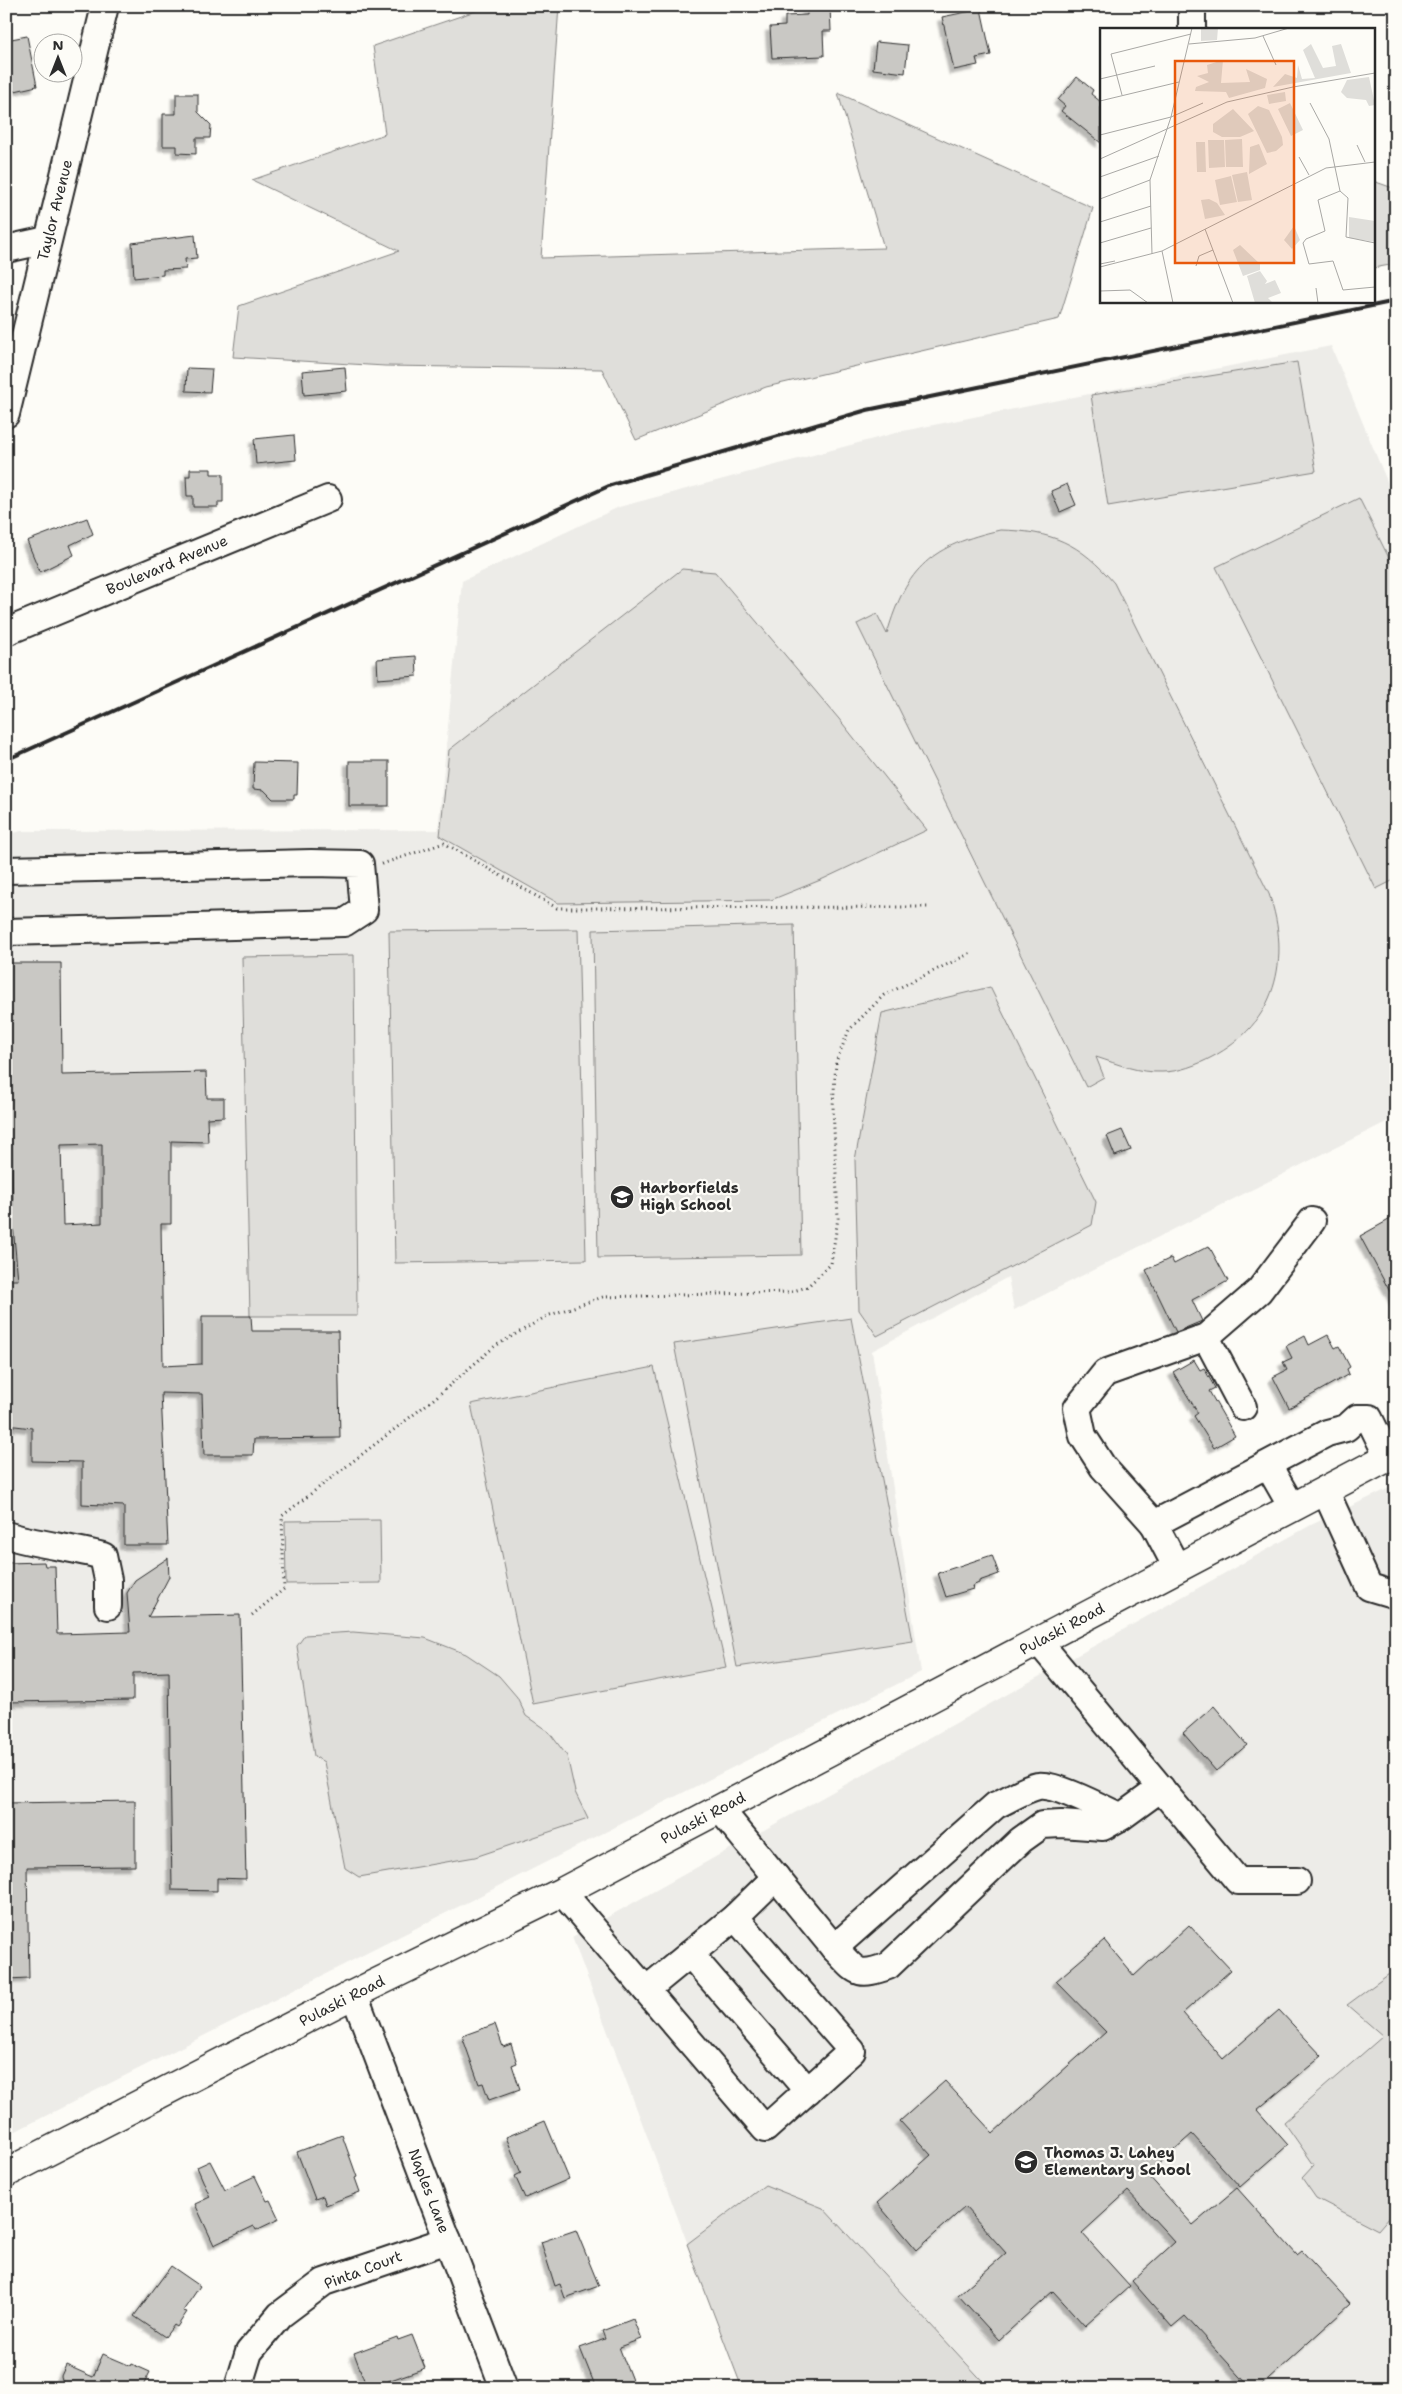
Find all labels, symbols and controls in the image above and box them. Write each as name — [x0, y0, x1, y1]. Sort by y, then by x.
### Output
inset map — [1100, 28, 1374, 302]
north arrow — [32, 32, 82, 82]
text: N — [52, 36, 64, 54]
street label: Taylor Avenue — [33, 157, 77, 263]
street label: Boulevard Avenue — [103, 530, 231, 600]
place label: Harborfields High School — [640, 1178, 739, 1215]
school or university icon: Harborfields High School — [609, 1184, 635, 1210]
street label: Pulaski Road — [1016, 1598, 1108, 1660]
street label: Pulaski Road — [657, 1787, 749, 1849]
street label: Pulaski Road — [296, 1971, 389, 2031]
place label: Thomas J. Lahey Elementary School — [1044, 2143, 1191, 2180]
street label: Naples Lane — [404, 2146, 454, 2236]
school or university icon: Thomas J. Lahey Elementary School — [1013, 2149, 1039, 2175]
street label: Pinta Court — [321, 2246, 405, 2294]

